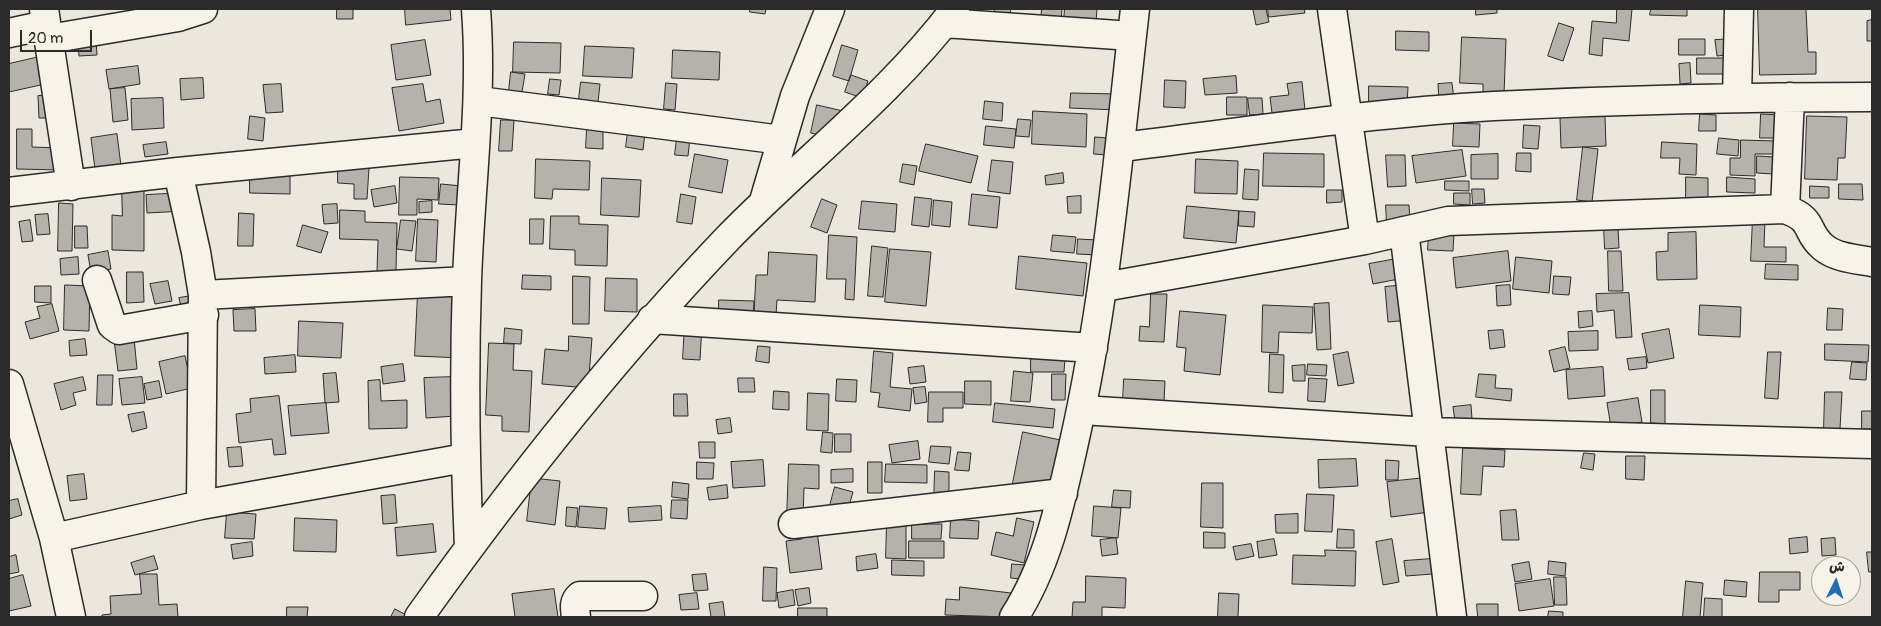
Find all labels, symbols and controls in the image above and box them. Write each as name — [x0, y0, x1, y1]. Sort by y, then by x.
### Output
scale bar — [22, 20, 95, 52]
text: 20 m — [28, 29, 63, 48]
north arrow — [1811, 556, 1861, 606]
text: ش — [1829, 558, 1845, 576]

